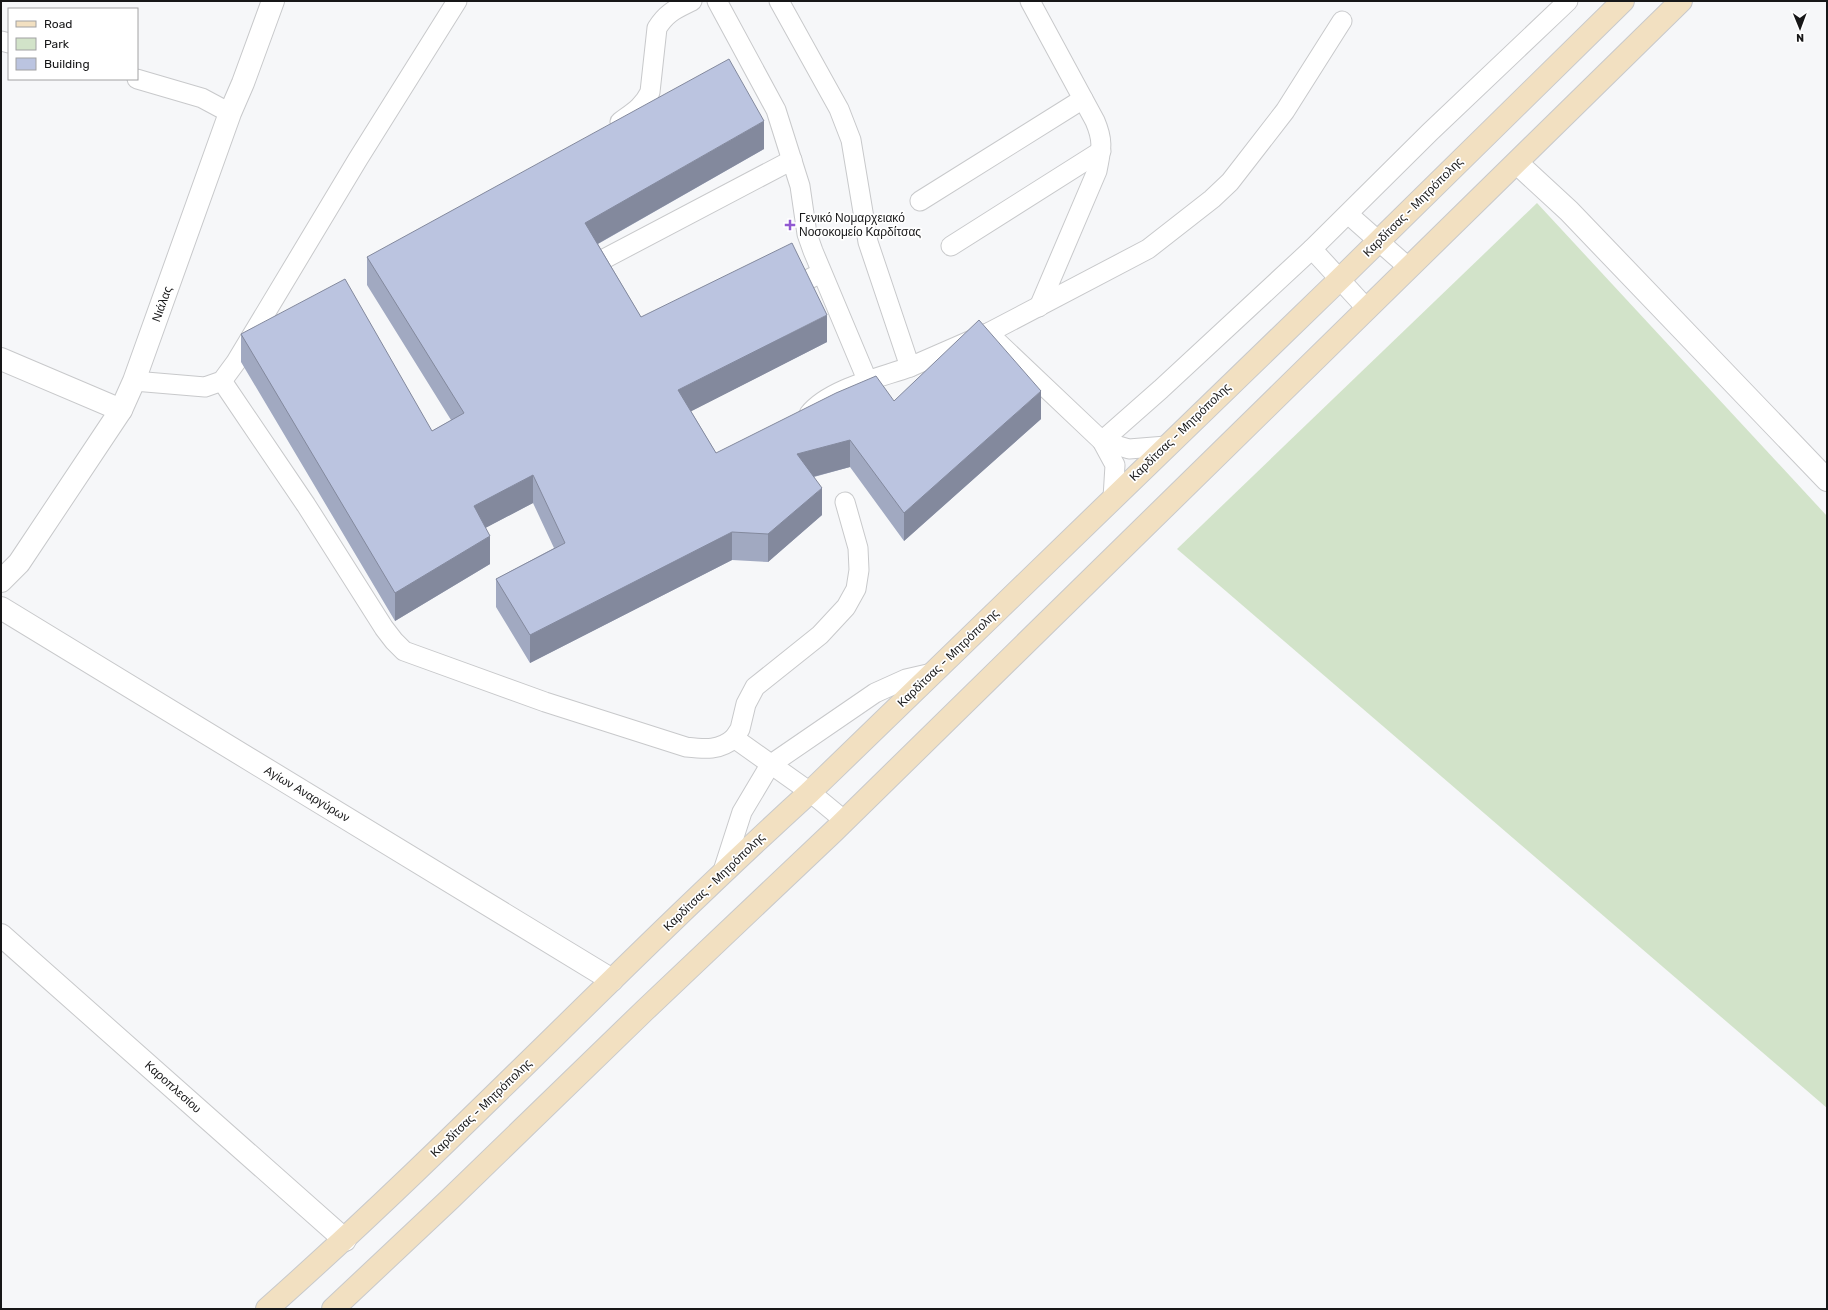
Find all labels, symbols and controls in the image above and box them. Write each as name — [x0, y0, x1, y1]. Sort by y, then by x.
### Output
legend — [8, 8, 138, 80]
north arrow — [1780, 8, 1820, 48]
text: Road — [44, 17, 72, 31]
text: N — [1796, 31, 1804, 44]
text: Park — [44, 37, 70, 51]
text: Building — [44, 57, 90, 71]
street label: Καρδίτσας - Μητρόπολης — [1360, 154, 1466, 260]
place label: Γενικό Νομαρχειακό Νοσοκομείο Καρδίτσας — [799, 211, 921, 239]
marker: Γενικό Νομαρχειακό Νοσοκομείο Καρδίτσας — [784, 219, 796, 231]
street label: Νιάλας — [149, 284, 175, 324]
street label: Καρδίτσας - Μητρόπολης — [1127, 380, 1234, 484]
street label: Καρδίτσας - Μητρόπολης — [895, 606, 1002, 710]
street label: Αγίων Αναργύρων — [262, 763, 352, 825]
street label: Καρδίτσας - Μητρόπολης — [661, 830, 768, 934]
street label: Καρδίτσας - Μητρόπολης — [428, 1056, 535, 1160]
street label: Καροπλεσίου — [142, 1058, 204, 1116]

